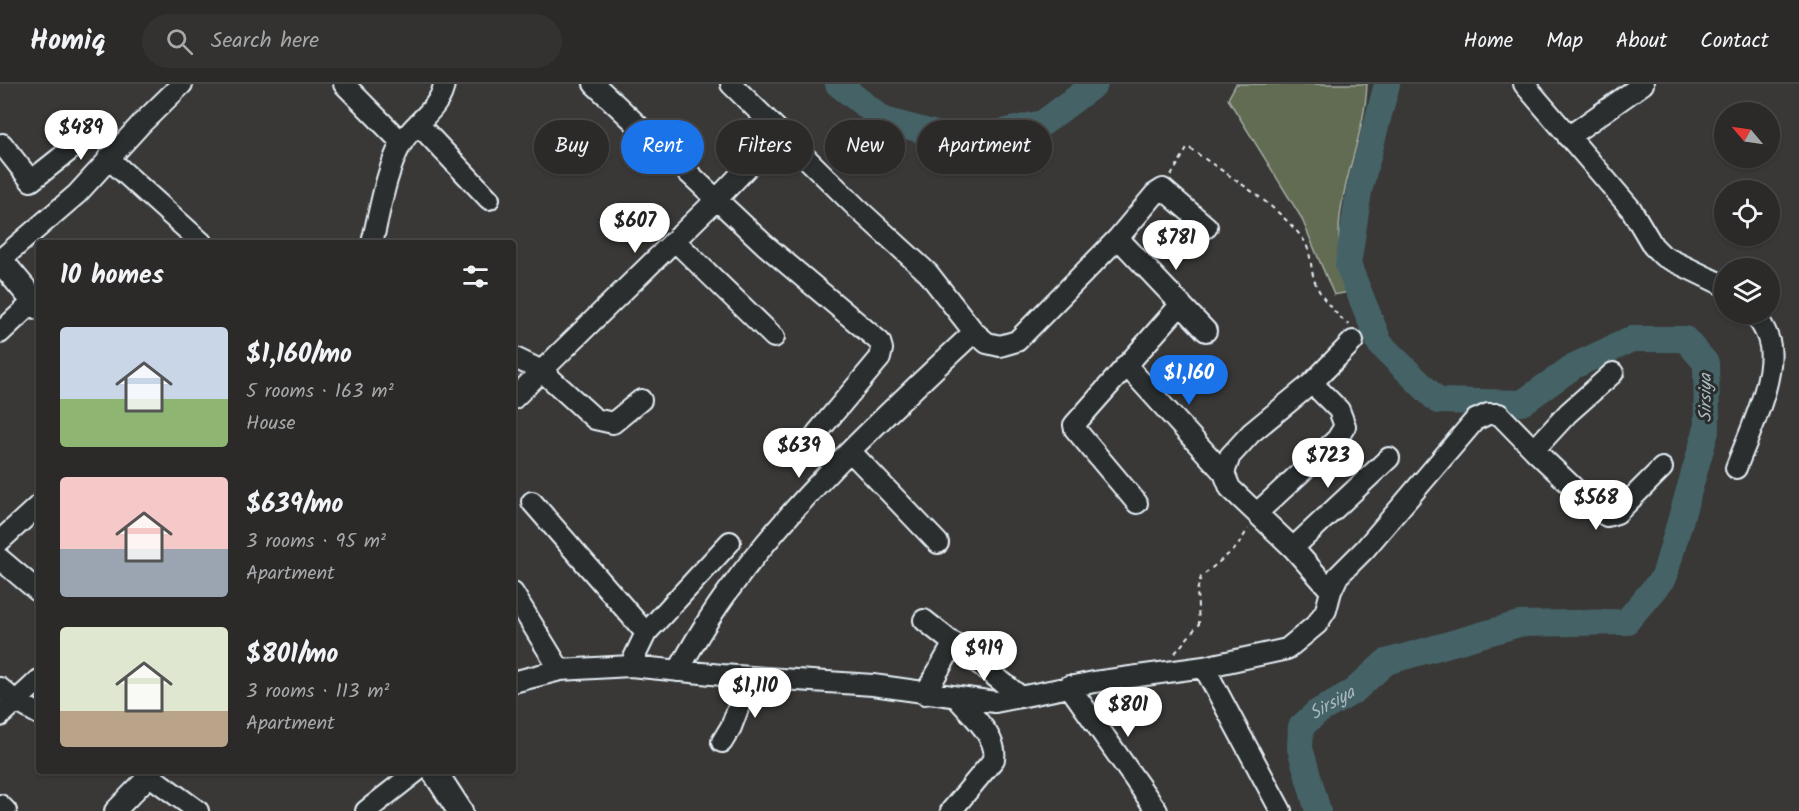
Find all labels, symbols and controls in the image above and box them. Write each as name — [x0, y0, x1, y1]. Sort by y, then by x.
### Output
search box — [142, 14, 562, 68]
text: Homiq — [30, 19, 106, 64]
text: Search here — [211, 24, 319, 59]
icon: search — [163, 25, 196, 58]
text: Home — [1464, 25, 1513, 58]
text: Map — [1546, 25, 1583, 58]
text: About — [1616, 25, 1667, 58]
text: Contact — [1700, 25, 1769, 58]
north arrow — [1714, 102, 1780, 168]
map controls — [1714, 102, 1780, 324]
pin: $489 — [45, 110, 117, 161]
text: $489 — [59, 113, 103, 145]
chip: Buy — [534, 120, 609, 174]
chip: Rent — [621, 120, 704, 174]
chip: Filters — [716, 120, 813, 174]
chip: New — [825, 120, 905, 174]
chip: Apartment — [917, 120, 1052, 174]
button: locate — [1714, 180, 1780, 246]
pin: $607 — [599, 203, 671, 254]
text: $607 — [614, 206, 656, 238]
pin: $781 — [1140, 220, 1212, 271]
text: $781 — [1156, 223, 1196, 255]
text: 10 homes — [60, 255, 164, 297]
button: layers — [1714, 258, 1780, 324]
icon: filters — [459, 260, 492, 293]
text: $1,160/mo — [246, 334, 352, 376]
icon: home — [108, 351, 180, 423]
pin: $1,160 — [1140, 355, 1238, 406]
text: $1,160 — [1164, 358, 1214, 390]
water label: Sirsiya — [1692, 372, 1721, 422]
text: 5 rooms · 163 m² — [246, 376, 394, 408]
text: House — [246, 408, 296, 440]
pin: $639 — [763, 428, 835, 479]
text: $639 — [777, 431, 821, 463]
pin: $723 — [1292, 438, 1364, 489]
text: $723 — [1306, 441, 1350, 473]
pin: $568 — [1560, 480, 1632, 531]
text: $568 — [1574, 483, 1618, 515]
text: $639/mo — [246, 484, 343, 526]
icon: home — [108, 501, 180, 573]
text: 3 rooms · 95 m² — [246, 526, 386, 558]
text: Apartment — [246, 558, 335, 590]
pin: $919 — [948, 631, 1020, 682]
text: $801/mo — [246, 634, 338, 676]
text: $919 — [965, 634, 1003, 666]
icon: home — [108, 651, 180, 723]
pin: $1,110 — [706, 668, 804, 719]
text: $1,110 — [732, 671, 778, 703]
text: 3 rooms · 113 m² — [246, 676, 389, 708]
water label: Sirsiya — [1302, 678, 1362, 727]
pin: $801 — [1092, 687, 1164, 738]
text: $801 — [1108, 690, 1148, 722]
text: Apartment — [246, 708, 335, 740]

